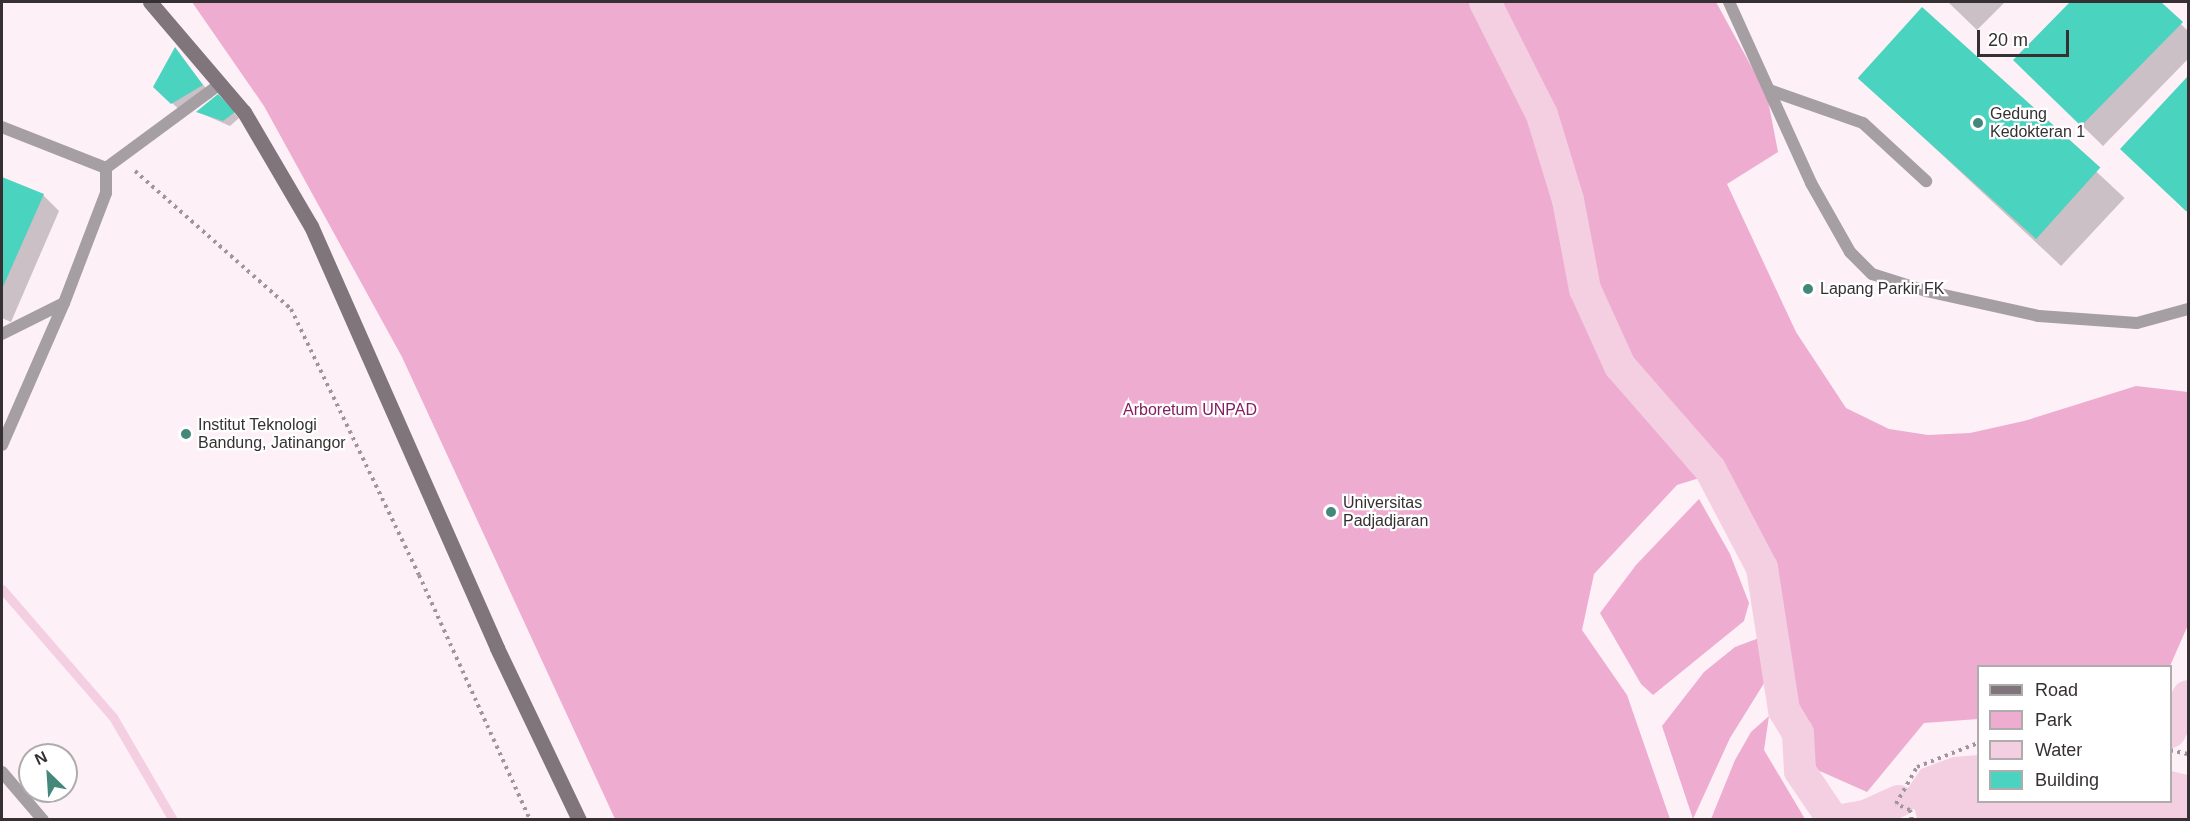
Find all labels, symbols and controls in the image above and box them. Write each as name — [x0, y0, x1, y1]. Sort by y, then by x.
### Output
scale bar — [1980, 18, 2072, 56]
text: 20 m — [1988, 30, 2028, 50]
place label: Gedung Kedokteran 1 — [1990, 104, 2085, 142]
marker: Gedung Kedokteran 1 — [1971, 116, 1985, 130]
place label: Lapang Parkir FK — [1820, 279, 1945, 299]
marker: Lapang Parkir FK — [1801, 282, 1815, 296]
park label: Arboretum UNPAD — [1123, 400, 1257, 420]
place label: Institut Teknologi Bandung, Jatinangor — [198, 415, 346, 453]
marker: Institut Teknologi Bandung, Jatinangor — [179, 427, 193, 441]
place label: Universitas Padjadjaran — [1343, 493, 1428, 531]
marker: Universitas Padjadjaran — [1324, 505, 1338, 519]
legend — [1977, 665, 2172, 803]
text: Road — [2035, 680, 2078, 700]
text: Park — [2035, 710, 2072, 730]
text: Water — [2035, 740, 2082, 760]
north arrow — [18, 743, 78, 803]
text: N — [32, 748, 50, 768]
text: Building — [2035, 770, 2099, 790]

